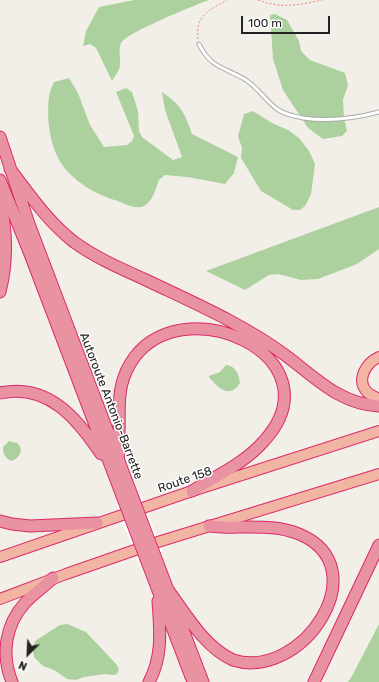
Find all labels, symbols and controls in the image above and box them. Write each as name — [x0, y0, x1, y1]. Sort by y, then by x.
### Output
scale bar — [243, 8, 332, 34]
text: 100 m — [248, 16, 282, 30]
street label: Autoroute Antonio-Barrette — [76, 331, 146, 481]
street label: Route 158 — [156, 464, 214, 496]
north arrow — [8, 634, 48, 674]
text: N — [17, 658, 29, 673]

